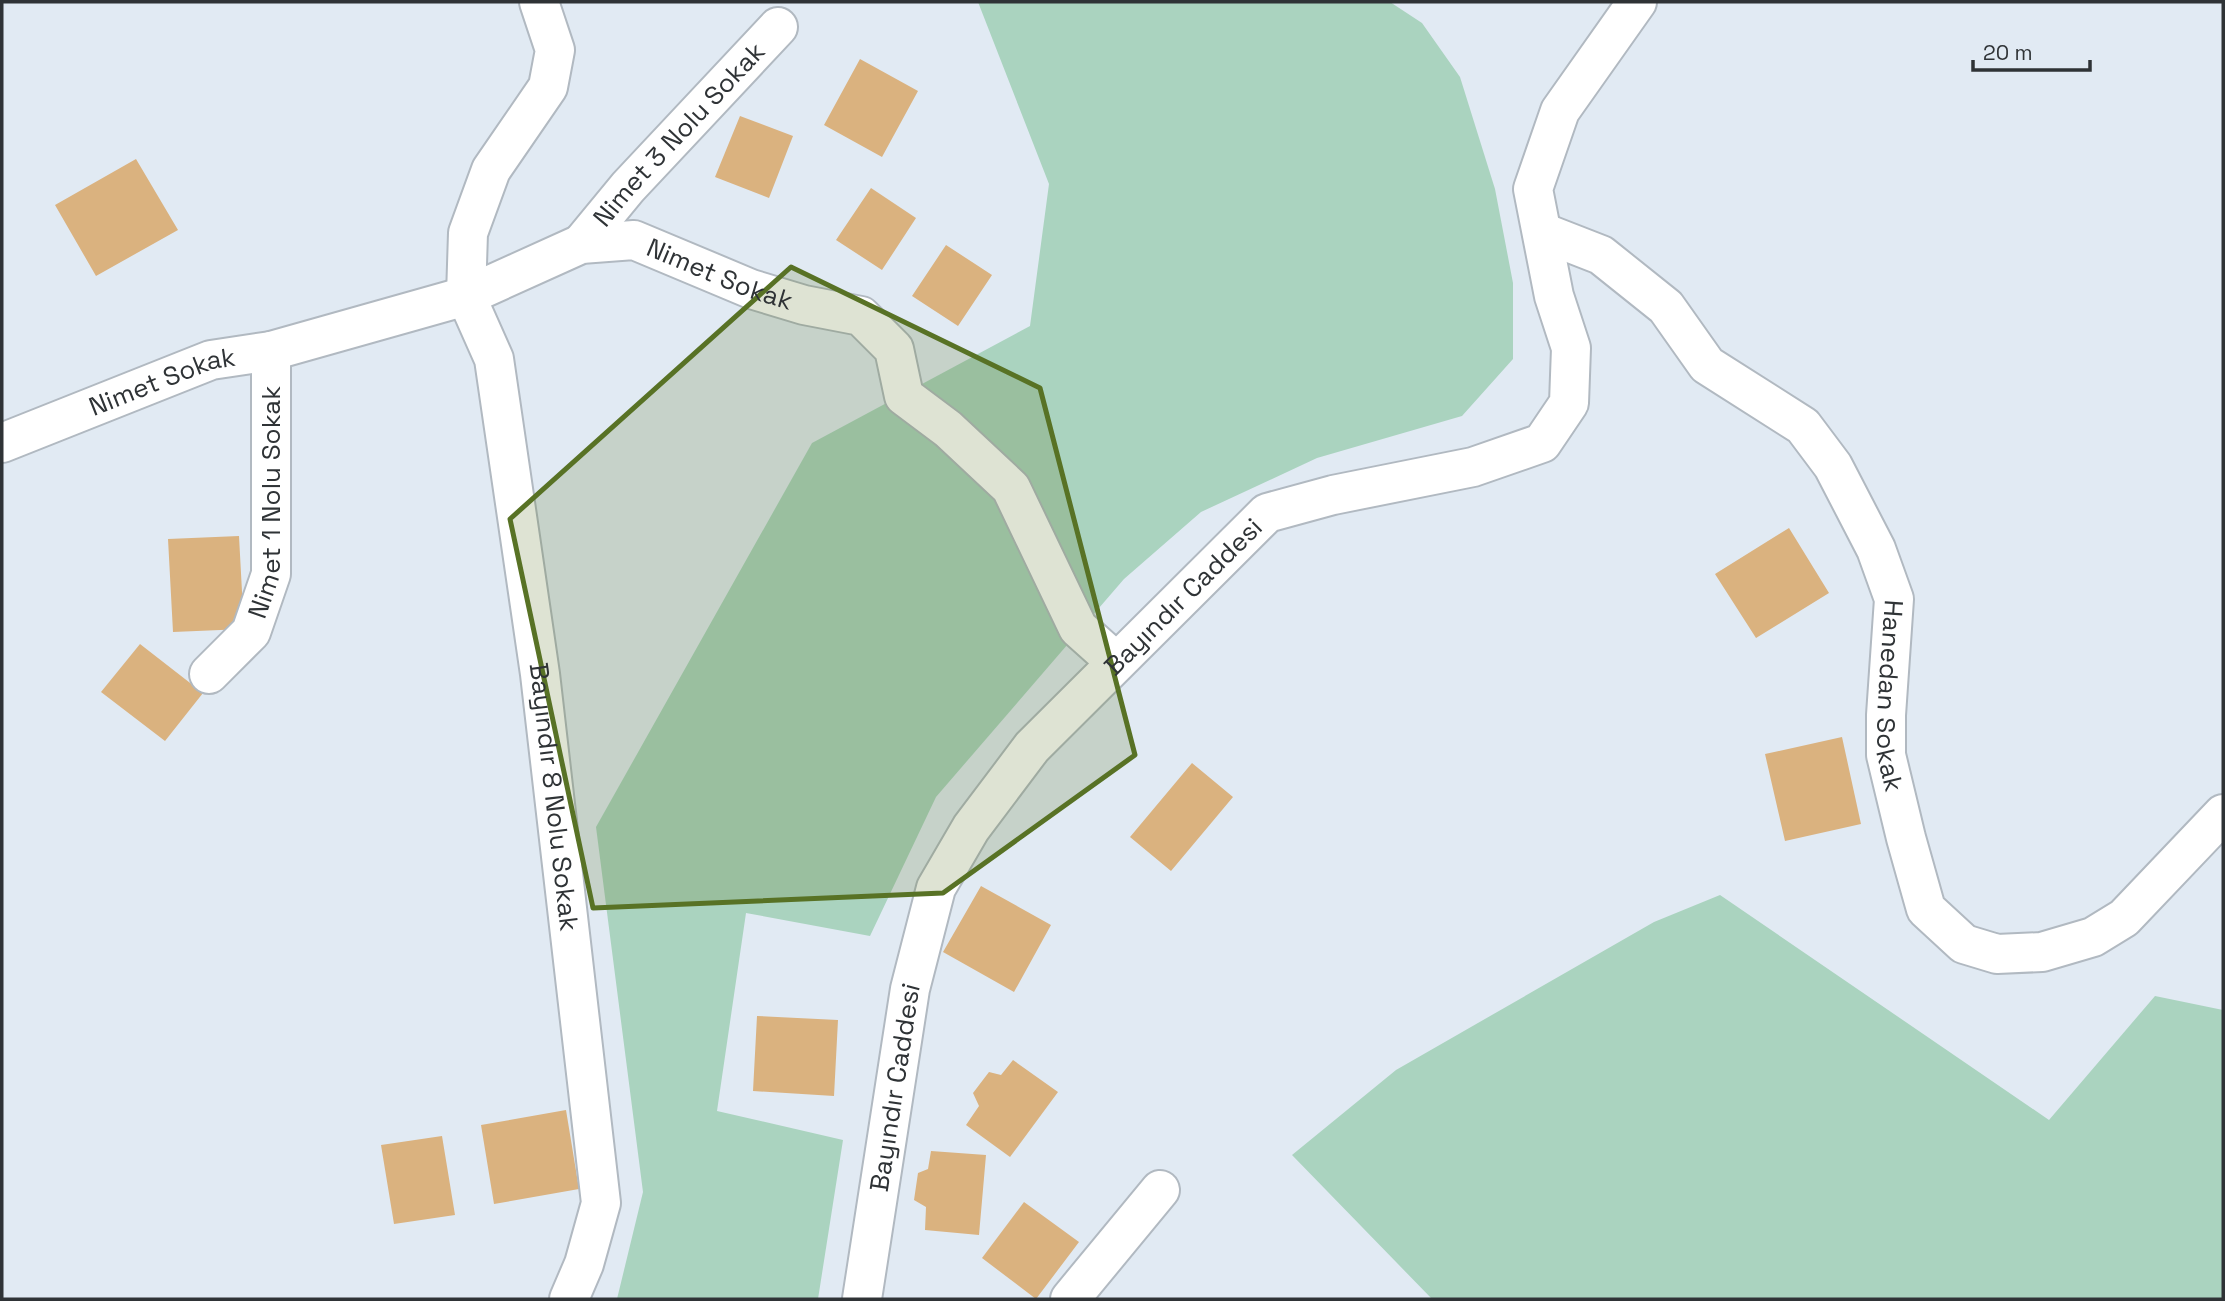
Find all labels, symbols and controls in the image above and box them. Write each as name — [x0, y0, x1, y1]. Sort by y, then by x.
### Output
scale bar — [1973, 28, 2090, 72]
street label: Nimet 3 Nolu Sokak — [585, 35, 772, 234]
text: 20 m — [1983, 39, 2033, 66]
street label: Nimet Sokak — [642, 230, 797, 318]
street label: Nimet Sokak — [84, 340, 237, 424]
street label: Nimet 1 Nolu Sokak — [240, 386, 288, 623]
street label: Bayındır Caddesi — [1097, 510, 1269, 683]
street label: Hanedan Sokak — [1868, 599, 1911, 795]
street label: Bayındır 8 Nolu Sokak — [522, 661, 586, 933]
street label: Bayındır Caddesi — [862, 980, 928, 1194]

